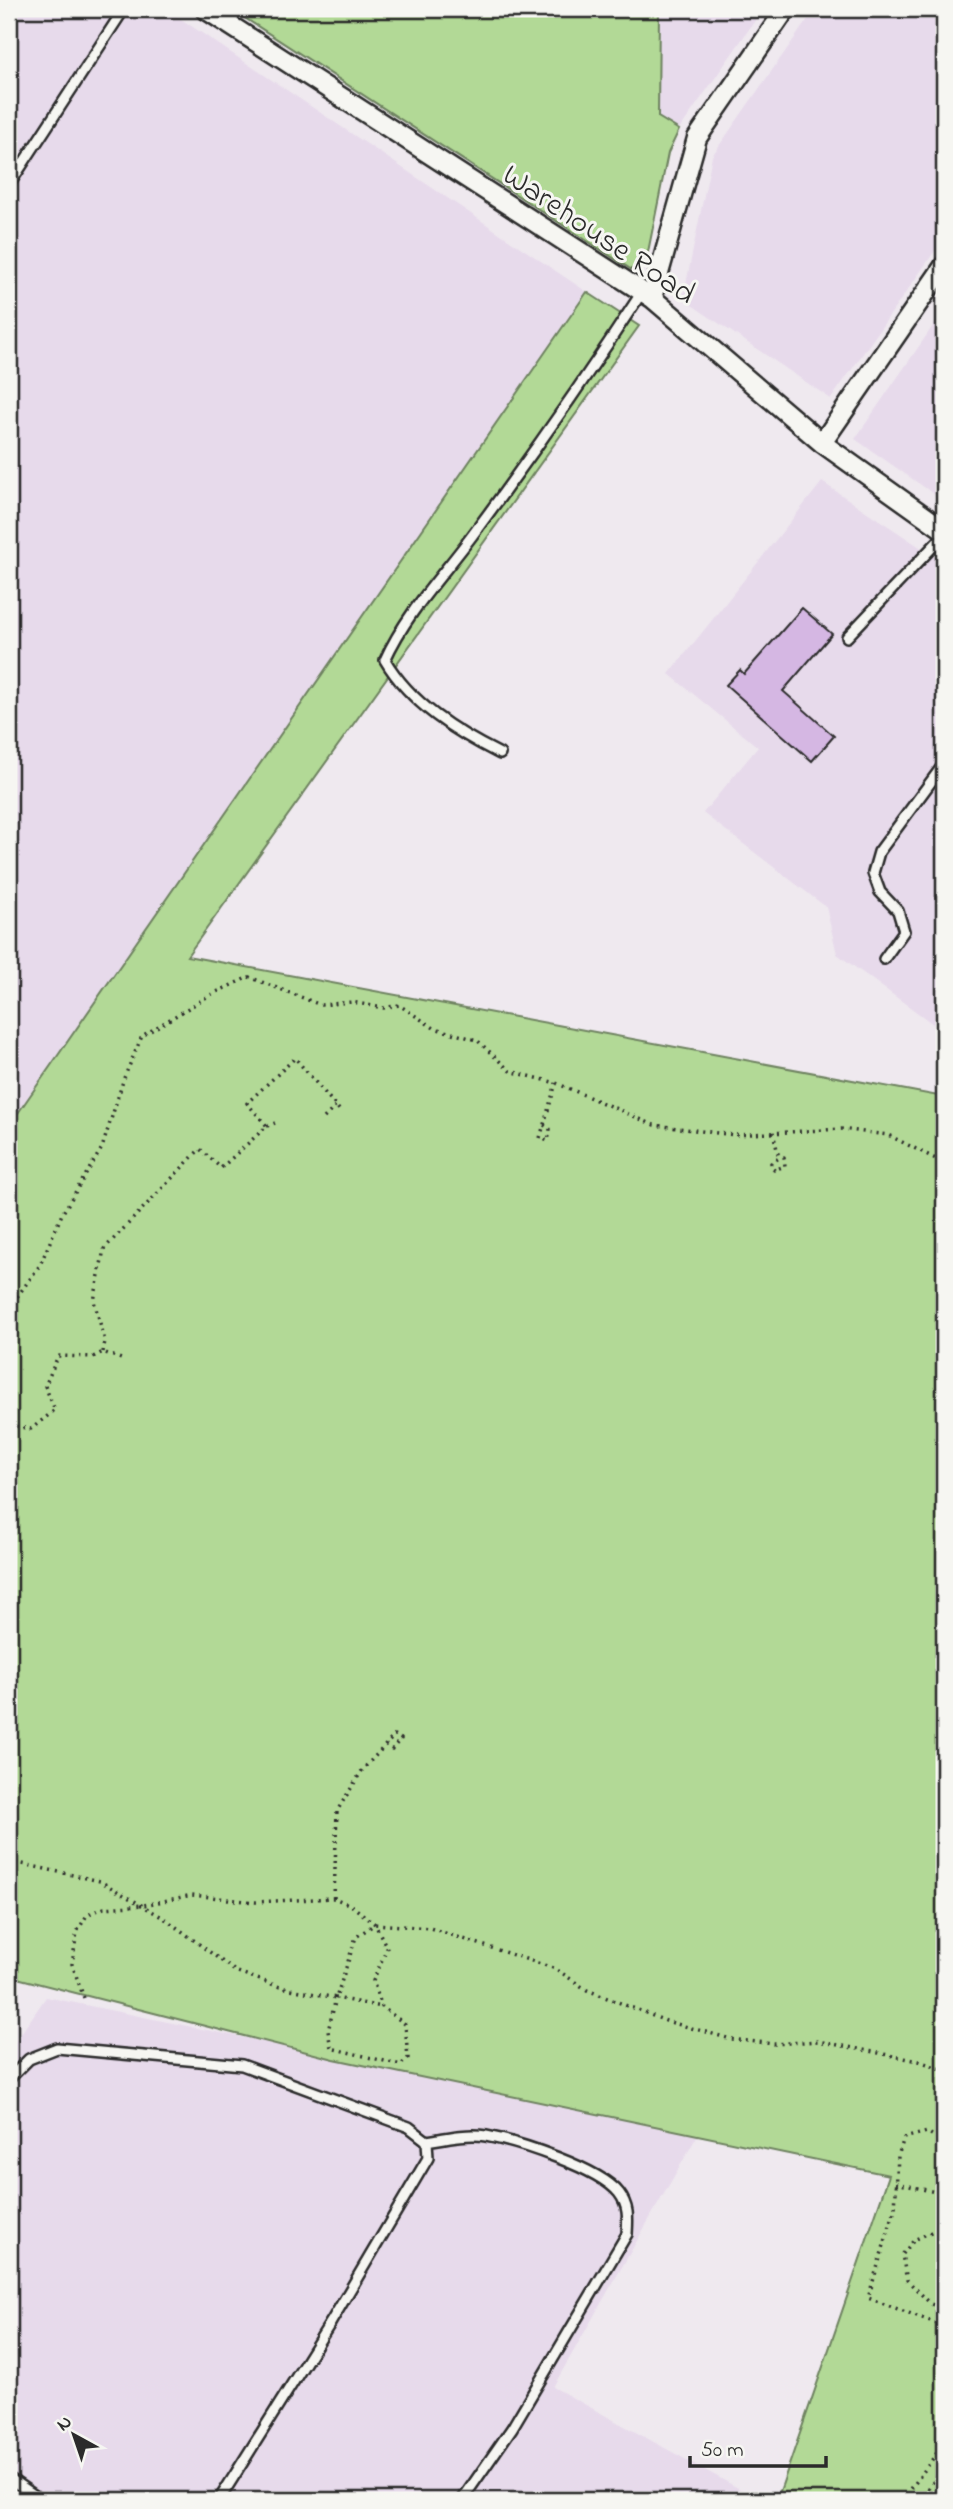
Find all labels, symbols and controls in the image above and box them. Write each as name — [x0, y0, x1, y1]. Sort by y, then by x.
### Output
street label: Warehouse Road — [492, 154, 704, 318]
north arrow — [38, 2400, 108, 2470]
text: N — [51, 2409, 78, 2438]
scale bar — [690, 2425, 827, 2469]
text: 50 m — [701, 2436, 744, 2466]

